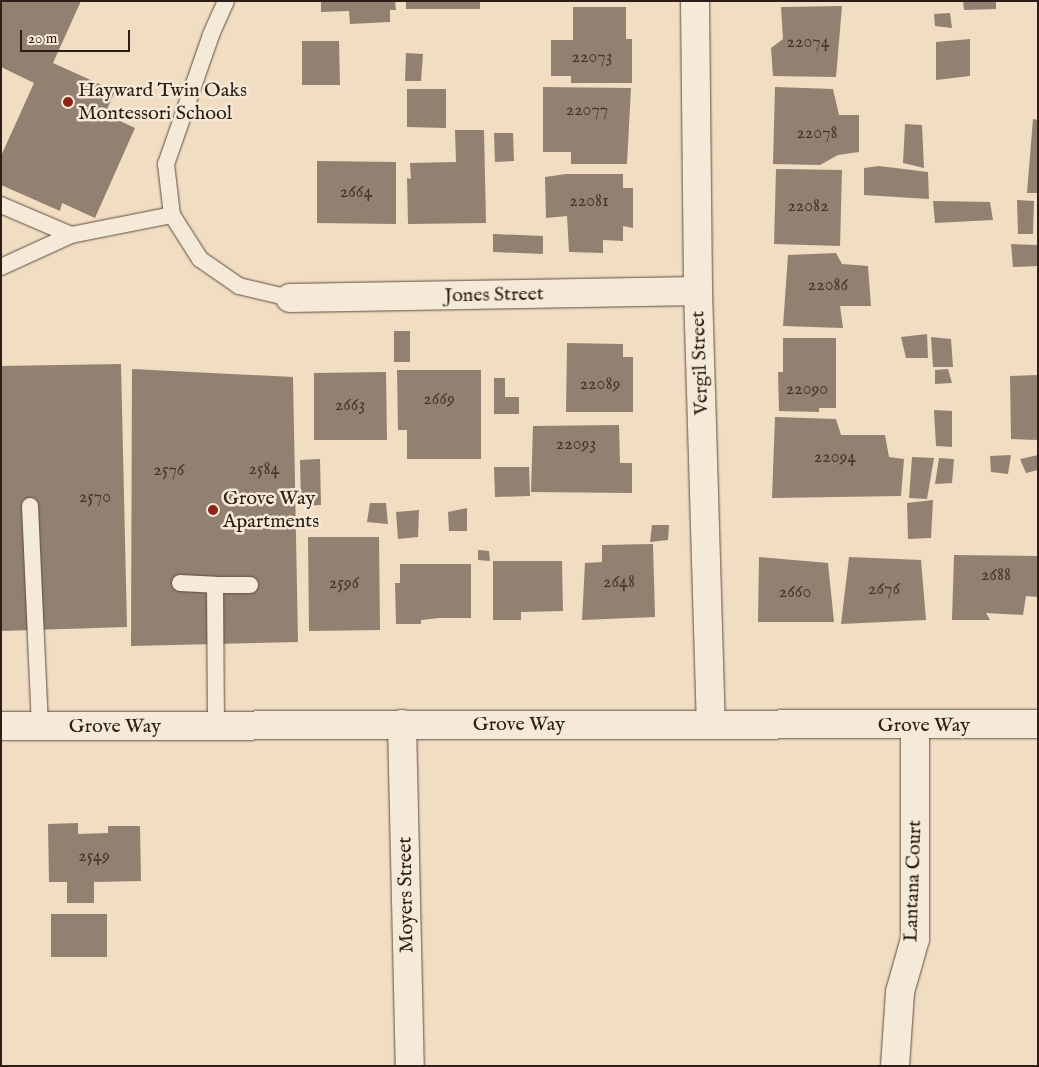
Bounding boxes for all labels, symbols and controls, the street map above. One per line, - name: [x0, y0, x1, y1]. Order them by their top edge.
- scale bar: [22, 20, 132, 52]
- text: 20 m: [28, 29, 57, 48]
- house number: 22074: [787, 32, 829, 54]
- house number: 22073: [572, 47, 612, 69]
- place label: Hayward Twin Oaks Montessori School: [78, 78, 247, 125]
- marker: Hayward Twin Oaks Montessori School: [62, 96, 74, 108]
- house number: 22077: [566, 100, 608, 122]
- house number: 22078: [796, 123, 838, 145]
- house number: 2664: [340, 182, 372, 204]
- house number: 22081: [569, 191, 609, 213]
- house number: 22082: [787, 196, 829, 218]
- house number: 22086: [808, 275, 848, 297]
- street label: Jones Street: [444, 282, 544, 308]
- street label: Vergil Street: [686, 310, 714, 416]
- house number: 22089: [580, 374, 620, 396]
- house number: 22090: [786, 379, 828, 401]
- house number: 2669: [423, 389, 455, 411]
- house number: 2663: [335, 395, 365, 417]
- house number: 22093: [556, 434, 596, 456]
- house number: 22094: [814, 447, 856, 469]
- house number: 2584: [249, 459, 279, 481]
- house number: 2576: [154, 460, 184, 482]
- place label: Grove Way Apartments: [223, 486, 319, 533]
- house number: 2570: [79, 487, 111, 509]
- marker: Grove Way Apartments: [207, 504, 219, 516]
- house number: 2688: [981, 565, 1011, 587]
- house number: 2648: [603, 572, 635, 594]
- house number: 2596: [329, 573, 359, 595]
- house number: 2676: [868, 579, 900, 601]
- house number: 2660: [779, 582, 811, 604]
- street label: Grove Way: [473, 712, 565, 736]
- street label: Grove Way: [878, 713, 970, 737]
- street label: Grove Way: [69, 714, 161, 738]
- street label: Lantana Court: [899, 820, 927, 942]
- street label: Moyers Street: [393, 837, 419, 953]
- house number: 2549: [78, 846, 110, 868]

